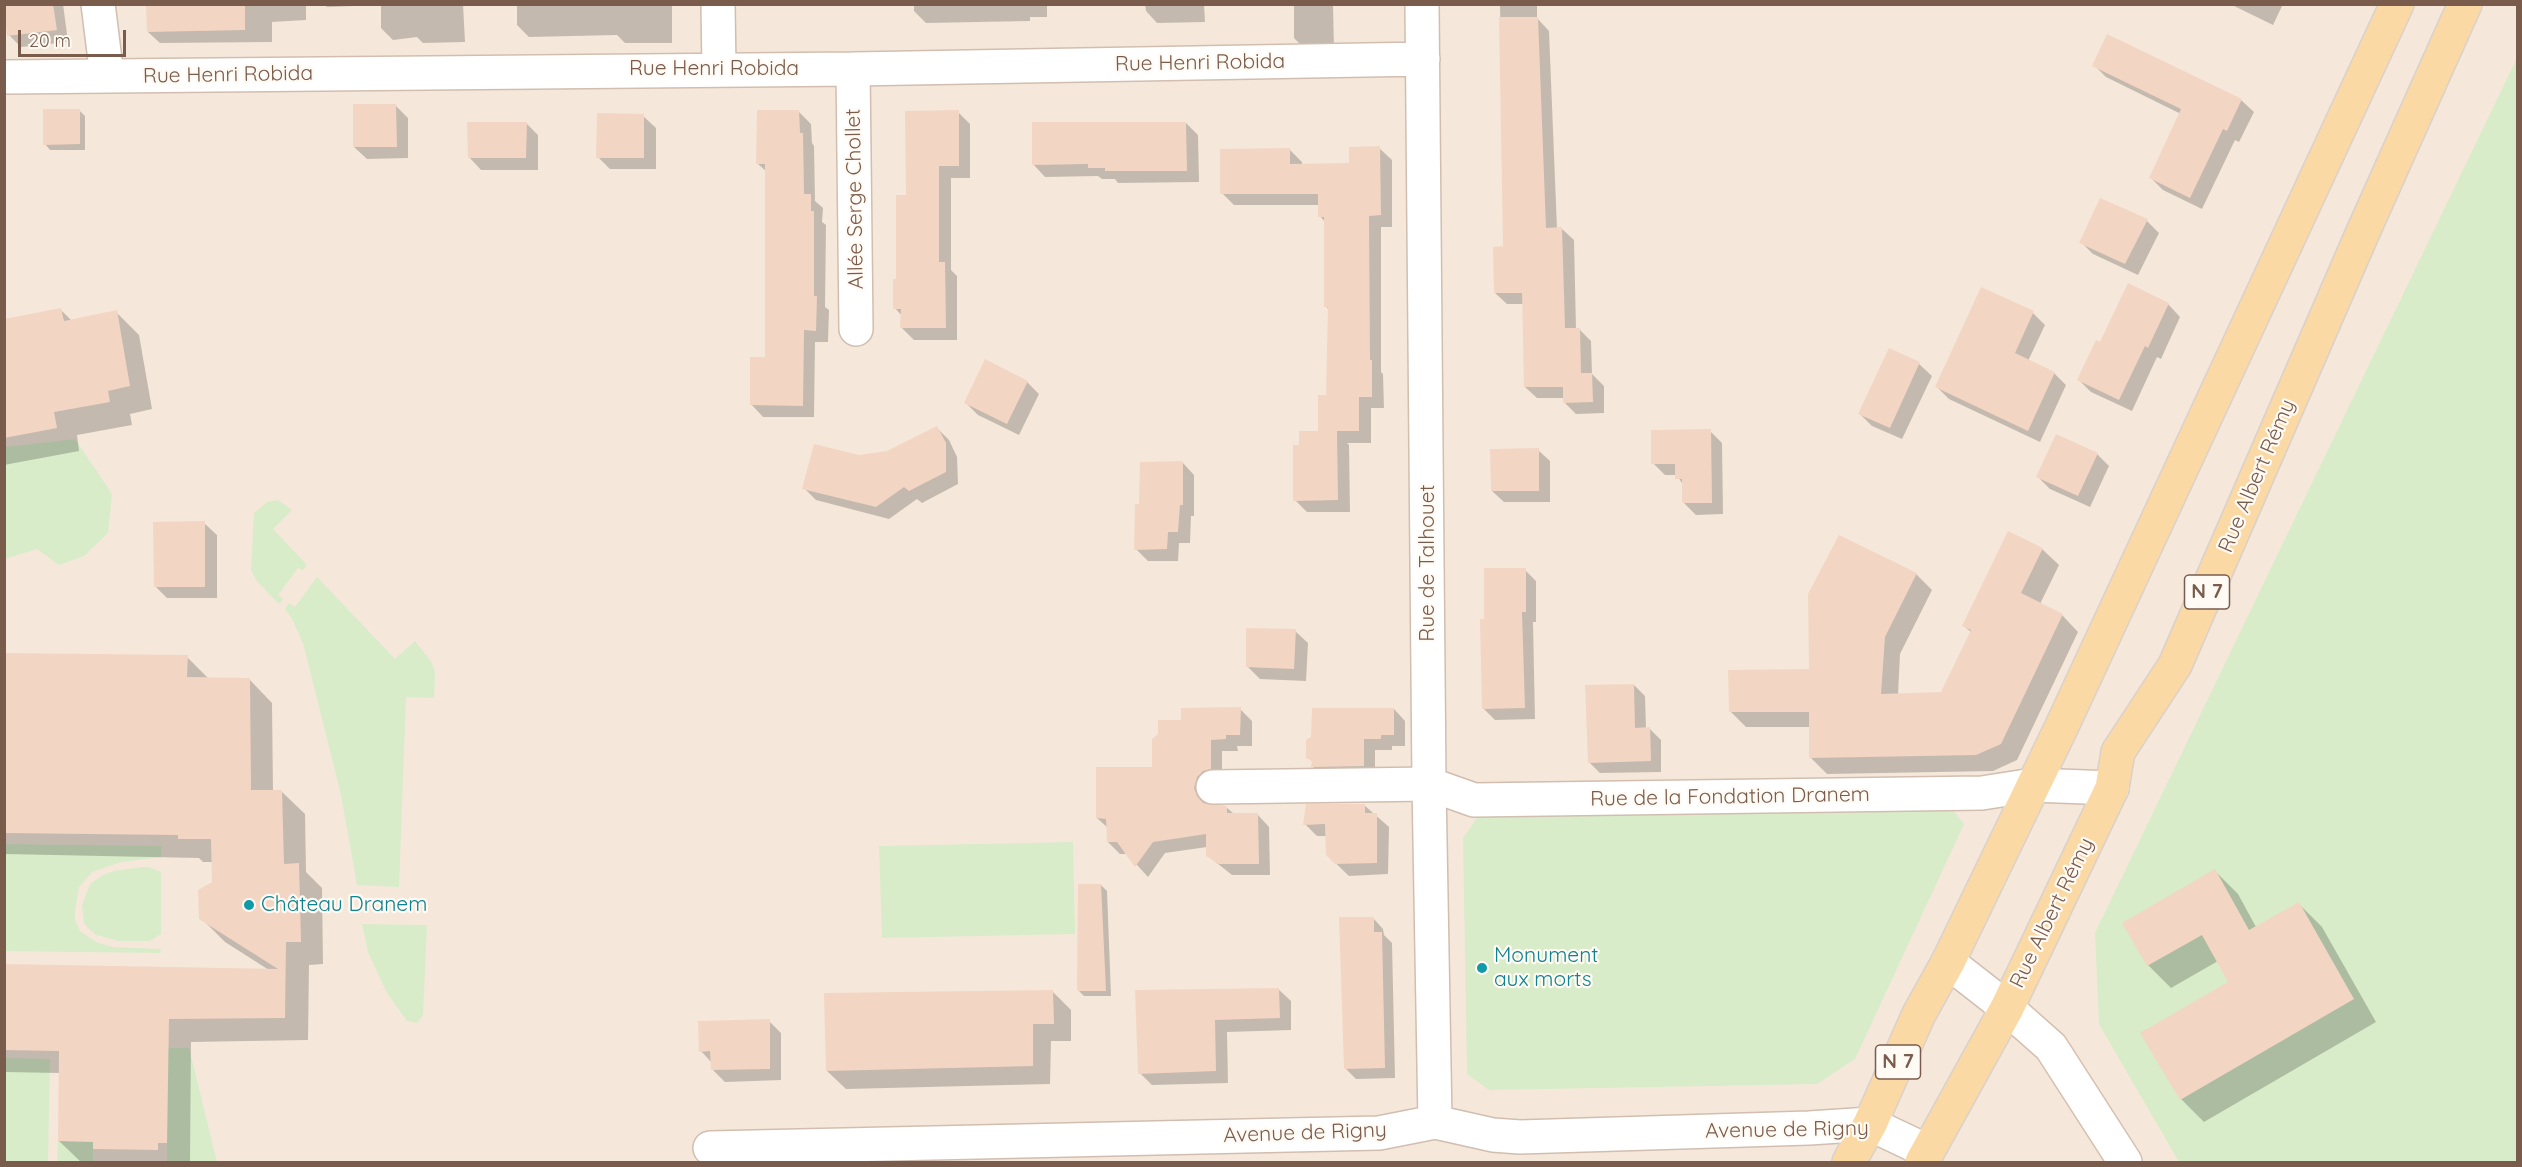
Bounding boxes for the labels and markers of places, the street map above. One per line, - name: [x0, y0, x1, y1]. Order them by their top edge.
- place label: Château Dranem: [261, 892, 427, 918]
- marker: Château Dranem: [242, 898, 256, 912]
- place label: Monument aux morts: [1494, 943, 1598, 993]
- marker: Monument aux morts: [1475, 961, 1489, 975]

